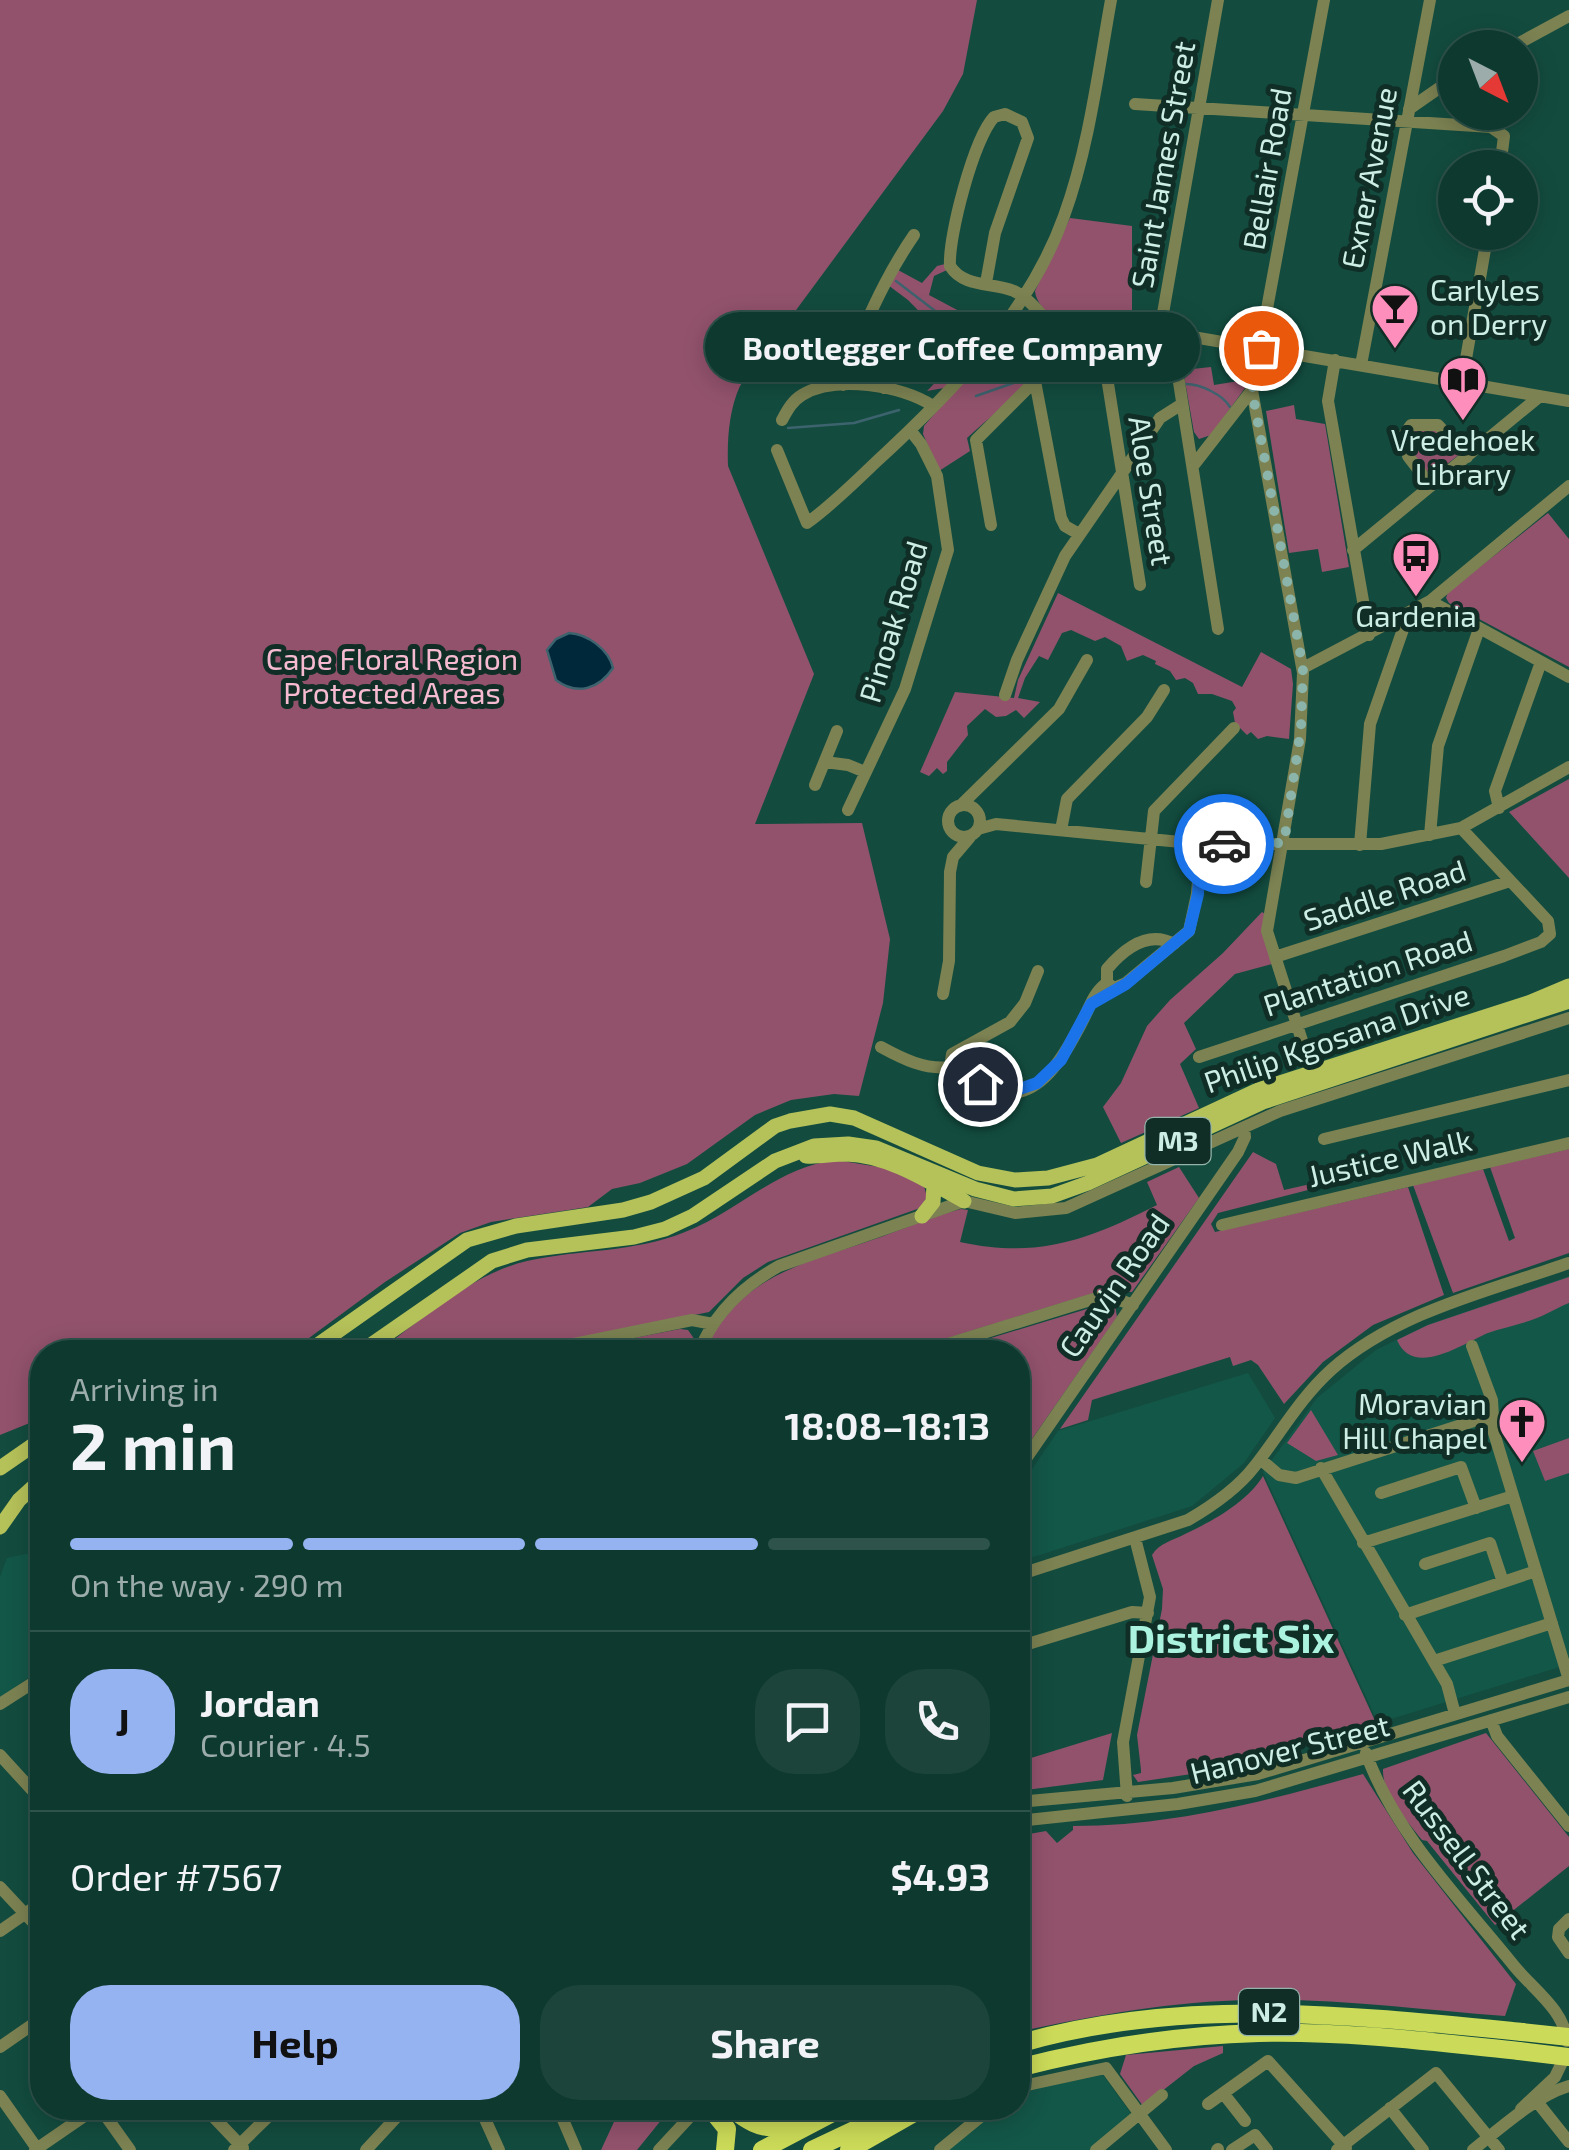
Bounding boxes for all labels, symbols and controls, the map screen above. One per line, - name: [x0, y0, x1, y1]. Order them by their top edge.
- north arrow: [1438, 30, 1538, 130]
- map controls: [1438, 30, 1538, 250]
- street label: Saint James Street: [1123, 38, 1201, 291]
- street label: Exner Avenue: [1333, 84, 1403, 271]
- street label: Bellair Road: [1234, 85, 1298, 252]
- button: locate: [1438, 150, 1538, 250]
- place label: Carlyles on Derry: [1430, 271, 1547, 341]
- bar icon: Carlyles on Derry: [1369, 282, 1421, 350]
- pin: [1219, 306, 1304, 391]
- callout: Bootlegger Coffee Company: [706, 313, 1201, 383]
- icon: bag: [1234, 321, 1289, 376]
- text: Bootlegger Coffee Company: [742, 328, 1163, 366]
- library icon: Vredehoek Library: [1437, 354, 1489, 422]
- street label: Aloe Street: [1122, 413, 1182, 568]
- place label: Vredehoek Library: [1391, 421, 1535, 491]
- bus stop icon: Gardenia: [1390, 530, 1442, 598]
- street label: Pinoak Road: [850, 536, 934, 706]
- place label: Gardenia: [1355, 597, 1477, 633]
- park label: Cape Floral Region Protected Areas: [266, 640, 518, 710]
- courier: [1174, 794, 1274, 894]
- icon: car: [1197, 817, 1252, 872]
- street label: Saddle Road: [1299, 851, 1470, 937]
- street label: Plantation Road: [1258, 921, 1476, 1023]
- street label: Philip Kgosana Drive: [1199, 975, 1474, 1099]
- pin: [938, 1042, 1023, 1127]
- icon: home: [953, 1057, 1008, 1112]
- road number: M3: [1146, 1118, 1210, 1164]
- street label: Justice Walk: [1304, 1121, 1475, 1193]
- street label: Cauvin Road: [1051, 1206, 1176, 1364]
- text: Arriving in: [70, 1369, 219, 1407]
- place label: Moravian Hill Chapel: [1342, 1385, 1487, 1455]
- church icon: Moravian Hill Chapel: [1496, 1396, 1548, 1464]
- text: 18:08–18:13: [785, 1402, 990, 1448]
- text: 2 min: [70, 1405, 236, 1483]
- text: On the way · 290 m: [70, 1565, 344, 1603]
- district label: District Six: [1128, 1613, 1335, 1661]
- button: chat: [755, 1669, 860, 1774]
- button: phone: [885, 1669, 990, 1774]
- text: Jordan: [200, 1679, 320, 1725]
- text: J: [115, 1698, 130, 1744]
- street label: Hanover Street: [1186, 1706, 1393, 1790]
- text: Courier · 4.5: [200, 1725, 371, 1763]
- street label: Russell Street: [1396, 1772, 1539, 1945]
- text: Order #7567: [70, 1853, 282, 1899]
- text: $4.93: [891, 1853, 990, 1899]
- button: Help: [70, 1985, 520, 2100]
- button: Share: [540, 1985, 990, 2100]
- road number: N2: [1239, 1989, 1299, 2035]

